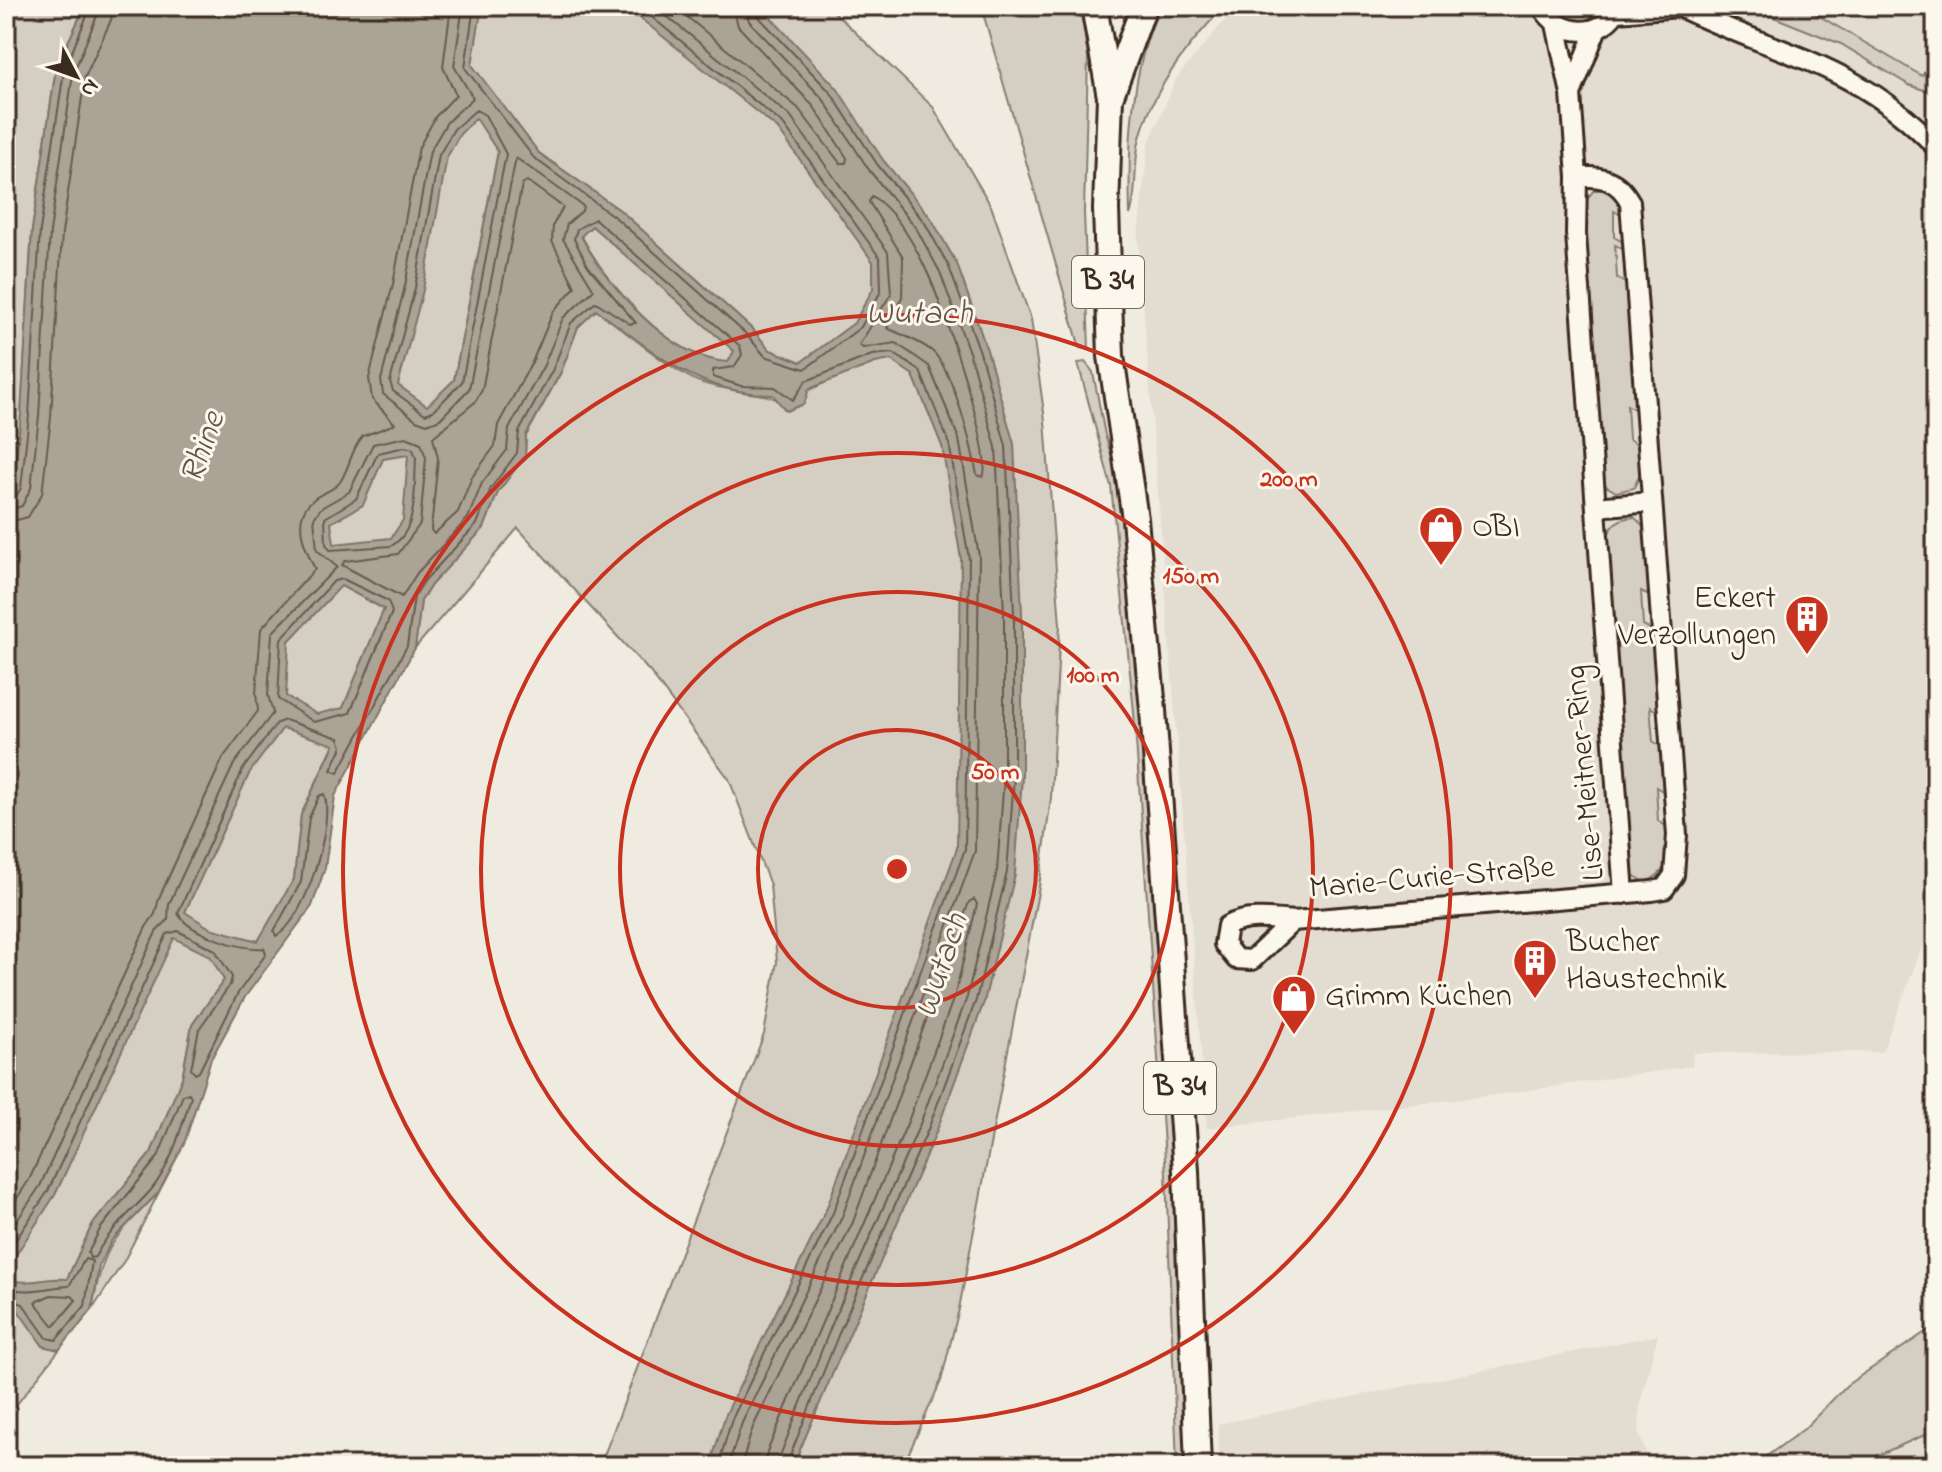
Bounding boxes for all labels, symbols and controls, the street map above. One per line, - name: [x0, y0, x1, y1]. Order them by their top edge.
- north arrow: [36, 36, 116, 116]
- text: N: [72, 71, 106, 103]
- road number: B 34: [1072, 256, 1144, 308]
- water label: Wutach: [866, 290, 973, 340]
- water label: Rhine: [168, 403, 241, 491]
- text: 200 m: [1259, 463, 1318, 498]
- shop icon: OBI: [1417, 504, 1465, 567]
- place label: OBI: [1472, 505, 1520, 552]
- text: 150 m: [1163, 560, 1220, 595]
- place label: Eckert Verzollungen: [1617, 576, 1776, 660]
- building icon: Eckert Verzollungen: [1783, 593, 1831, 656]
- text: 100 m: [1067, 659, 1120, 694]
- street label: Lise-Meitner-Ring: [1553, 663, 1619, 883]
- text: 50 m: [971, 756, 1020, 791]
- street label: Marie-Curie-Straße: [1307, 845, 1557, 913]
- centre of rings: [883, 855, 911, 883]
- water label: Wutach: [903, 907, 984, 1024]
- place label: Bucher Haustechnik: [1565, 920, 1727, 1004]
- building icon: Bucher Haustechnik: [1511, 937, 1559, 1000]
- shop icon: Grimm Küchen: [1270, 973, 1318, 1036]
- place label: Grimm Küchen: [1325, 974, 1512, 1021]
- road number: B 34: [1144, 1062, 1216, 1114]

